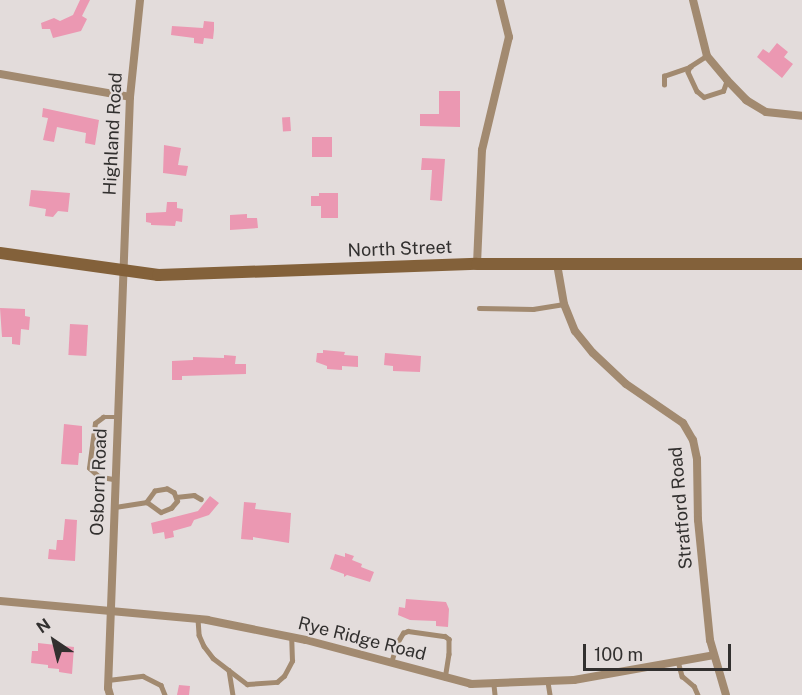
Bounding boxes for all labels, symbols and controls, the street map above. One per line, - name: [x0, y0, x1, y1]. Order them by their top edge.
- street label: Highland Road: [99, 72, 127, 196]
- street label: North Street: [347, 236, 453, 262]
- street label: Osborn Road: [86, 428, 112, 536]
- street label: Stratford Road: [665, 446, 697, 570]
- north arrow: [24, 611, 84, 671]
- street label: Rye Ridge Road: [296, 613, 428, 665]
- text: N: [33, 614, 54, 637]
- scale bar: [586, 632, 734, 670]
- text: 100 m: [594, 644, 643, 665]

